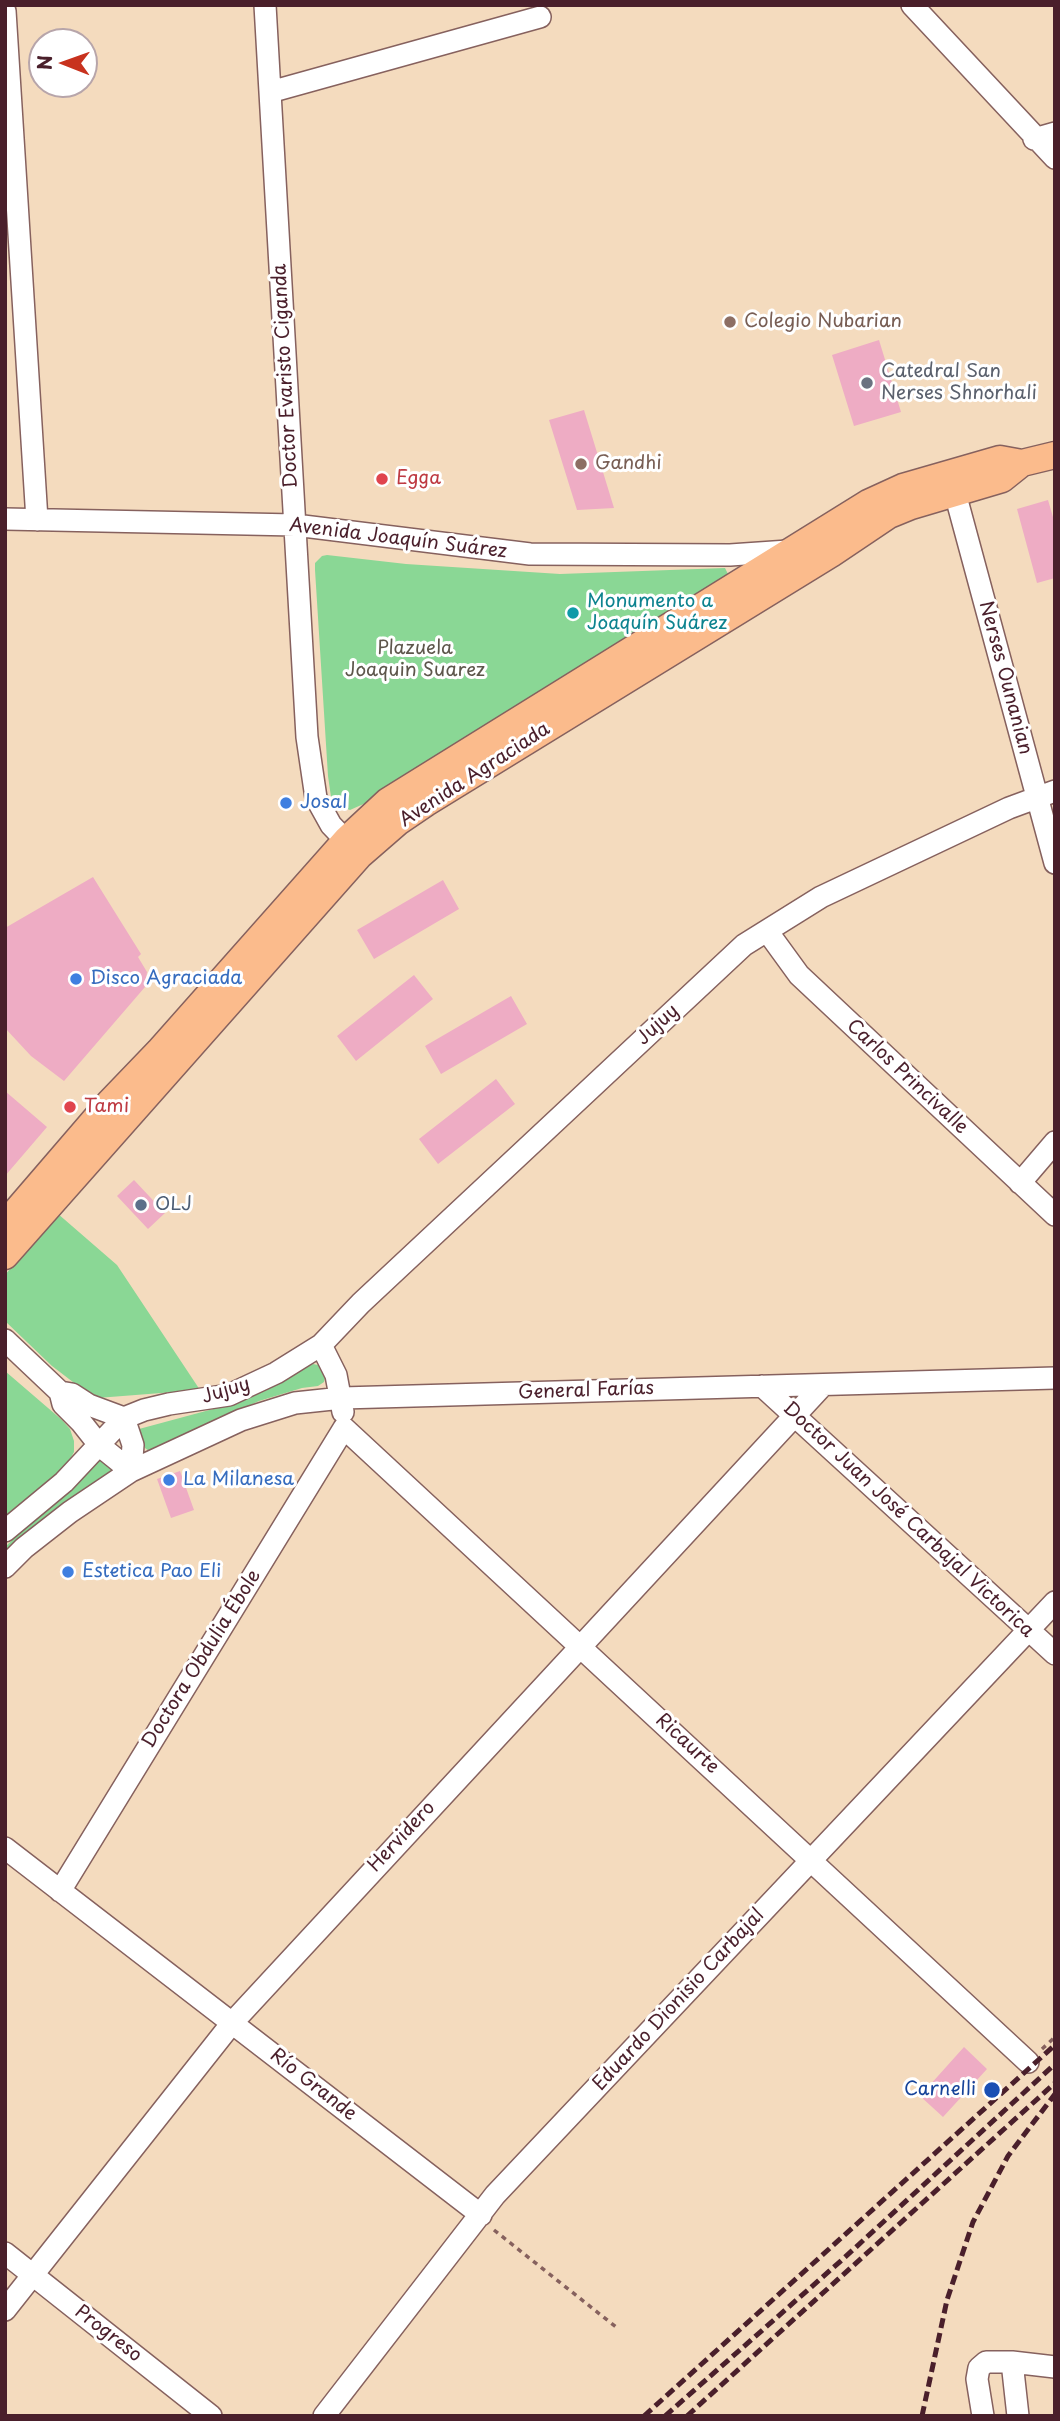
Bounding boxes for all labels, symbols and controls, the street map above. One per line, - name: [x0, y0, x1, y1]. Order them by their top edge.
- north arrow: [28, 28, 98, 98]
- text: N: [30, 55, 58, 70]
- street label: Doctor Evaristo Ciganda: [269, 263, 303, 489]
- place label: Colegio Nubarian: [744, 311, 902, 333]
- marker: Colegio Nubarian: [722, 314, 738, 330]
- place label: Catedral San Nerses Shnorhali: [881, 361, 1037, 405]
- marker: Catedral San Nerses Shnorhali: [859, 375, 875, 391]
- place label: Gandhi: [595, 453, 662, 475]
- marker: Gandhi: [573, 456, 589, 472]
- place label: Egga: [396, 468, 441, 490]
- marker: Egga: [374, 471, 390, 487]
- street label: Avenida Joaquín Suárez: [288, 514, 508, 564]
- place label: Monumento a Joaquín Suárez: [587, 591, 727, 635]
- street label: Nerses Ounanian: [974, 599, 1036, 757]
- marker: Monumento a Joaquín Suárez: [565, 605, 581, 621]
- park label: Plazuela Joaquin Suarez: [345, 638, 485, 682]
- street label: Avenida Agraciada: [395, 718, 555, 832]
- place label: Josal: [300, 792, 347, 814]
- marker: Josal: [278, 795, 294, 811]
- place label: Disco Agraciada: [90, 968, 242, 990]
- marker: Disco Agraciada: [68, 971, 84, 987]
- street label: Jujuy: [632, 1000, 684, 1050]
- street label: Carlos Princivalle: [842, 1015, 972, 1139]
- place label: Tami: [84, 1096, 129, 1118]
- marker: Tami: [62, 1099, 78, 1115]
- place label: OLJ: [155, 1194, 192, 1216]
- marker: OLJ: [133, 1197, 149, 1213]
- street label: Jujuy: [199, 1373, 253, 1409]
- street label: General Farías: [518, 1377, 654, 1405]
- street label: Doctor Juan José Carbajal Victorica: [778, 1397, 1038, 1643]
- place label: La Milanesa: [183, 1469, 294, 1491]
- marker: La Milanesa: [161, 1472, 177, 1488]
- place label: Estetica Pao Eli: [82, 1561, 221, 1583]
- marker: Estetica Pao Eli: [60, 1564, 76, 1580]
- street label: Doctora Obdulia Ébole: [138, 1566, 266, 1752]
- street label: Ricaurte: [651, 1709, 723, 1779]
- street label: Hervidero: [364, 1797, 440, 1877]
- street label: Eduardo Dionisio Carbajal: [589, 1904, 769, 2096]
- street label: Río Grande: [265, 2044, 361, 2126]
- place label: Carnelli: [904, 2079, 976, 2101]
- marker: Carnelli: [982, 2080, 1002, 2100]
- street label: Progreso: [70, 2301, 146, 2367]

